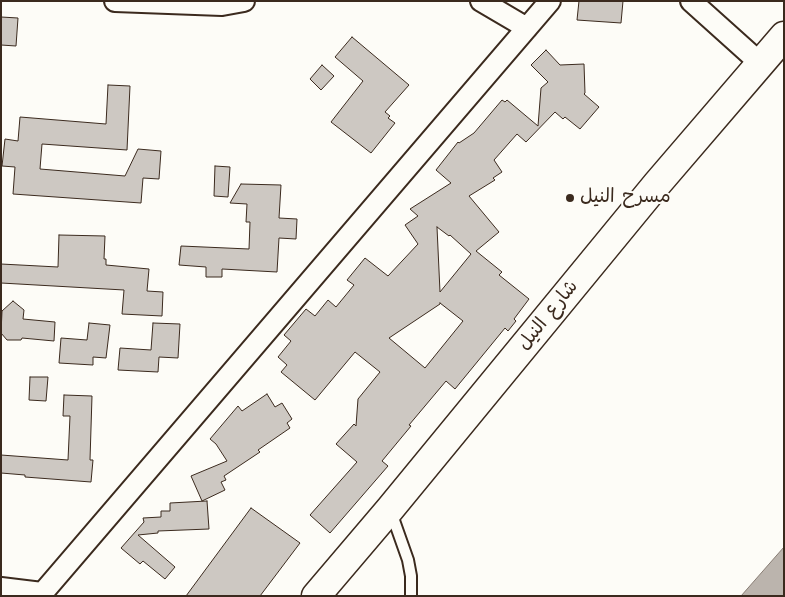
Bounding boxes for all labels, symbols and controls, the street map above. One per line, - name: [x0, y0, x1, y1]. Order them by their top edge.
- place label: مسرح النيل: [580, 187, 671, 209]
- marker: مسرح النيل: [564, 192, 576, 204]
- street label: شارع النيل: [514, 276, 584, 356]

